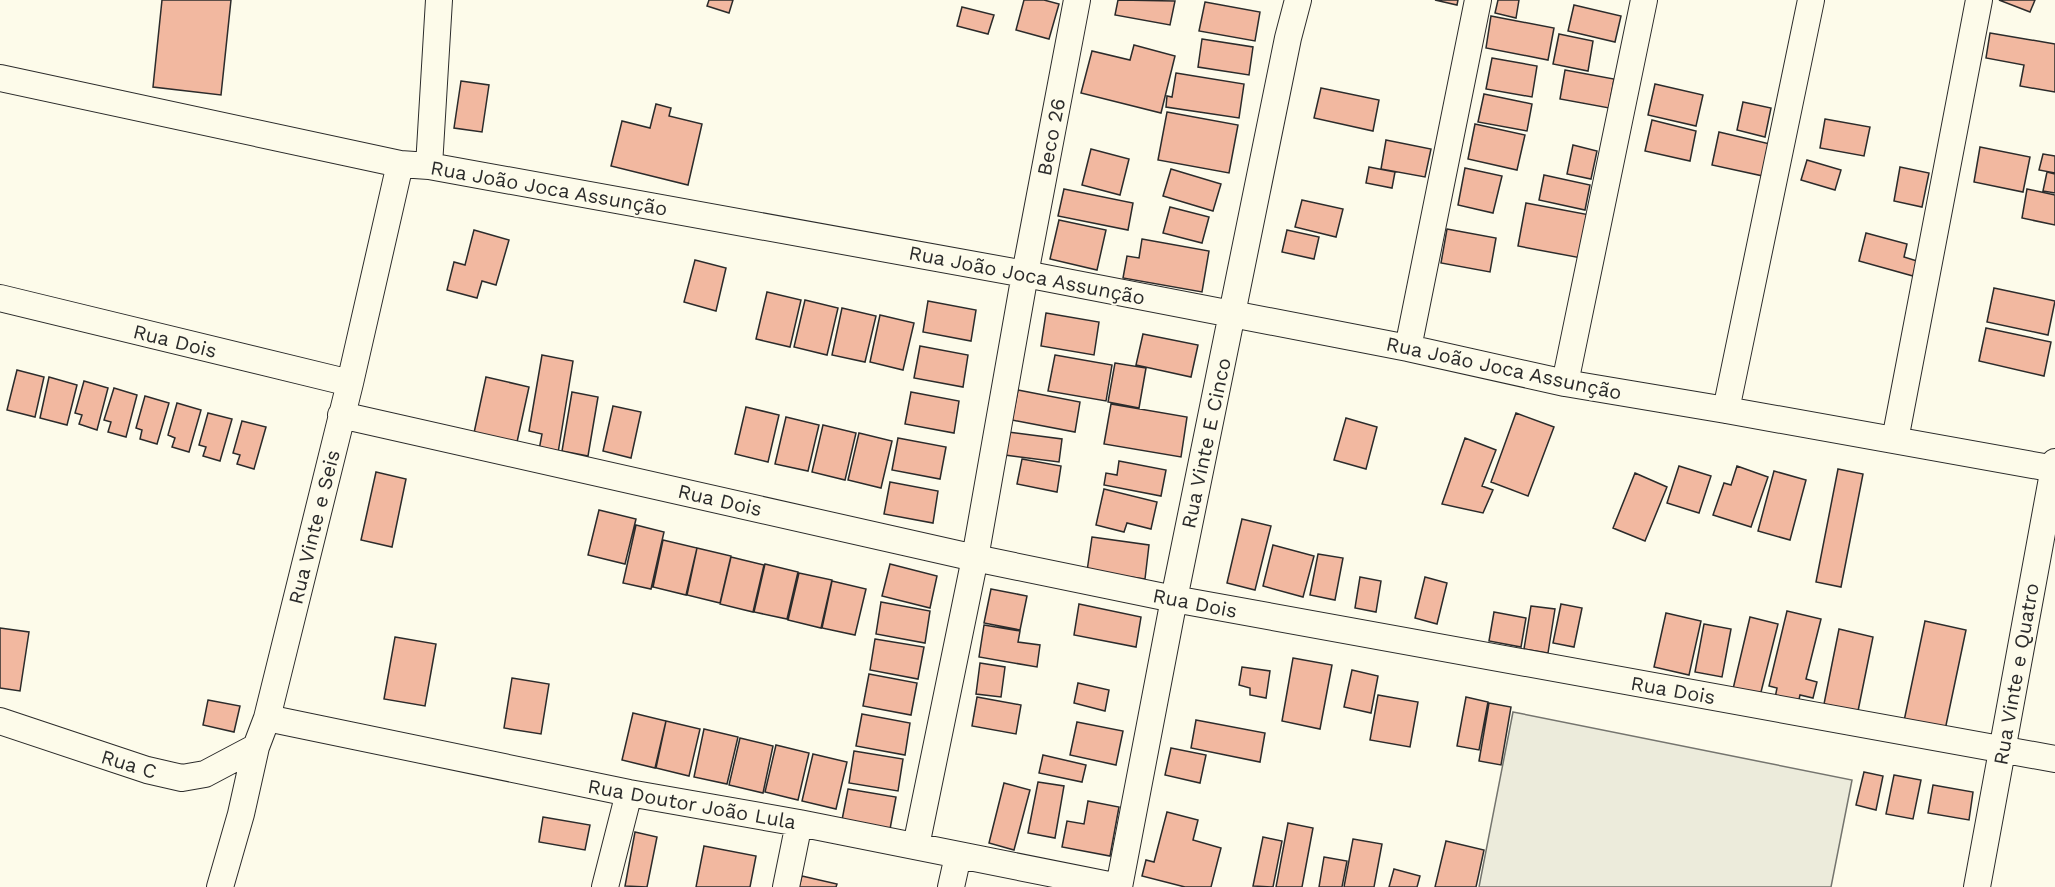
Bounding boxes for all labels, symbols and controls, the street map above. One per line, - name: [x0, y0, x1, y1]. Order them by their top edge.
- street label: Beco 26: [1032, 96, 1070, 178]
- street label: Rua João Joca Assunção: [429, 155, 669, 221]
- street label: Rua João Joca Assunção: [907, 240, 1147, 310]
- street label: Rua Dois: [131, 319, 219, 363]
- street label: Rua João Joca Assunção: [1384, 331, 1624, 405]
- street label: Rua Vinte E Cinco: [1176, 355, 1236, 531]
- street label: Rua Vinte e Seis: [283, 447, 345, 607]
- street label: Rua Dois: [676, 479, 764, 521]
- street label: Rua Vinte e Quatro: [1988, 581, 2044, 767]
- street label: Rua Dois: [1151, 583, 1239, 623]
- street label: Rua Dois: [1629, 671, 1717, 709]
- street label: Rua C: [98, 744, 160, 784]
- street label: Rua Doutor João Lula: [586, 774, 798, 834]

